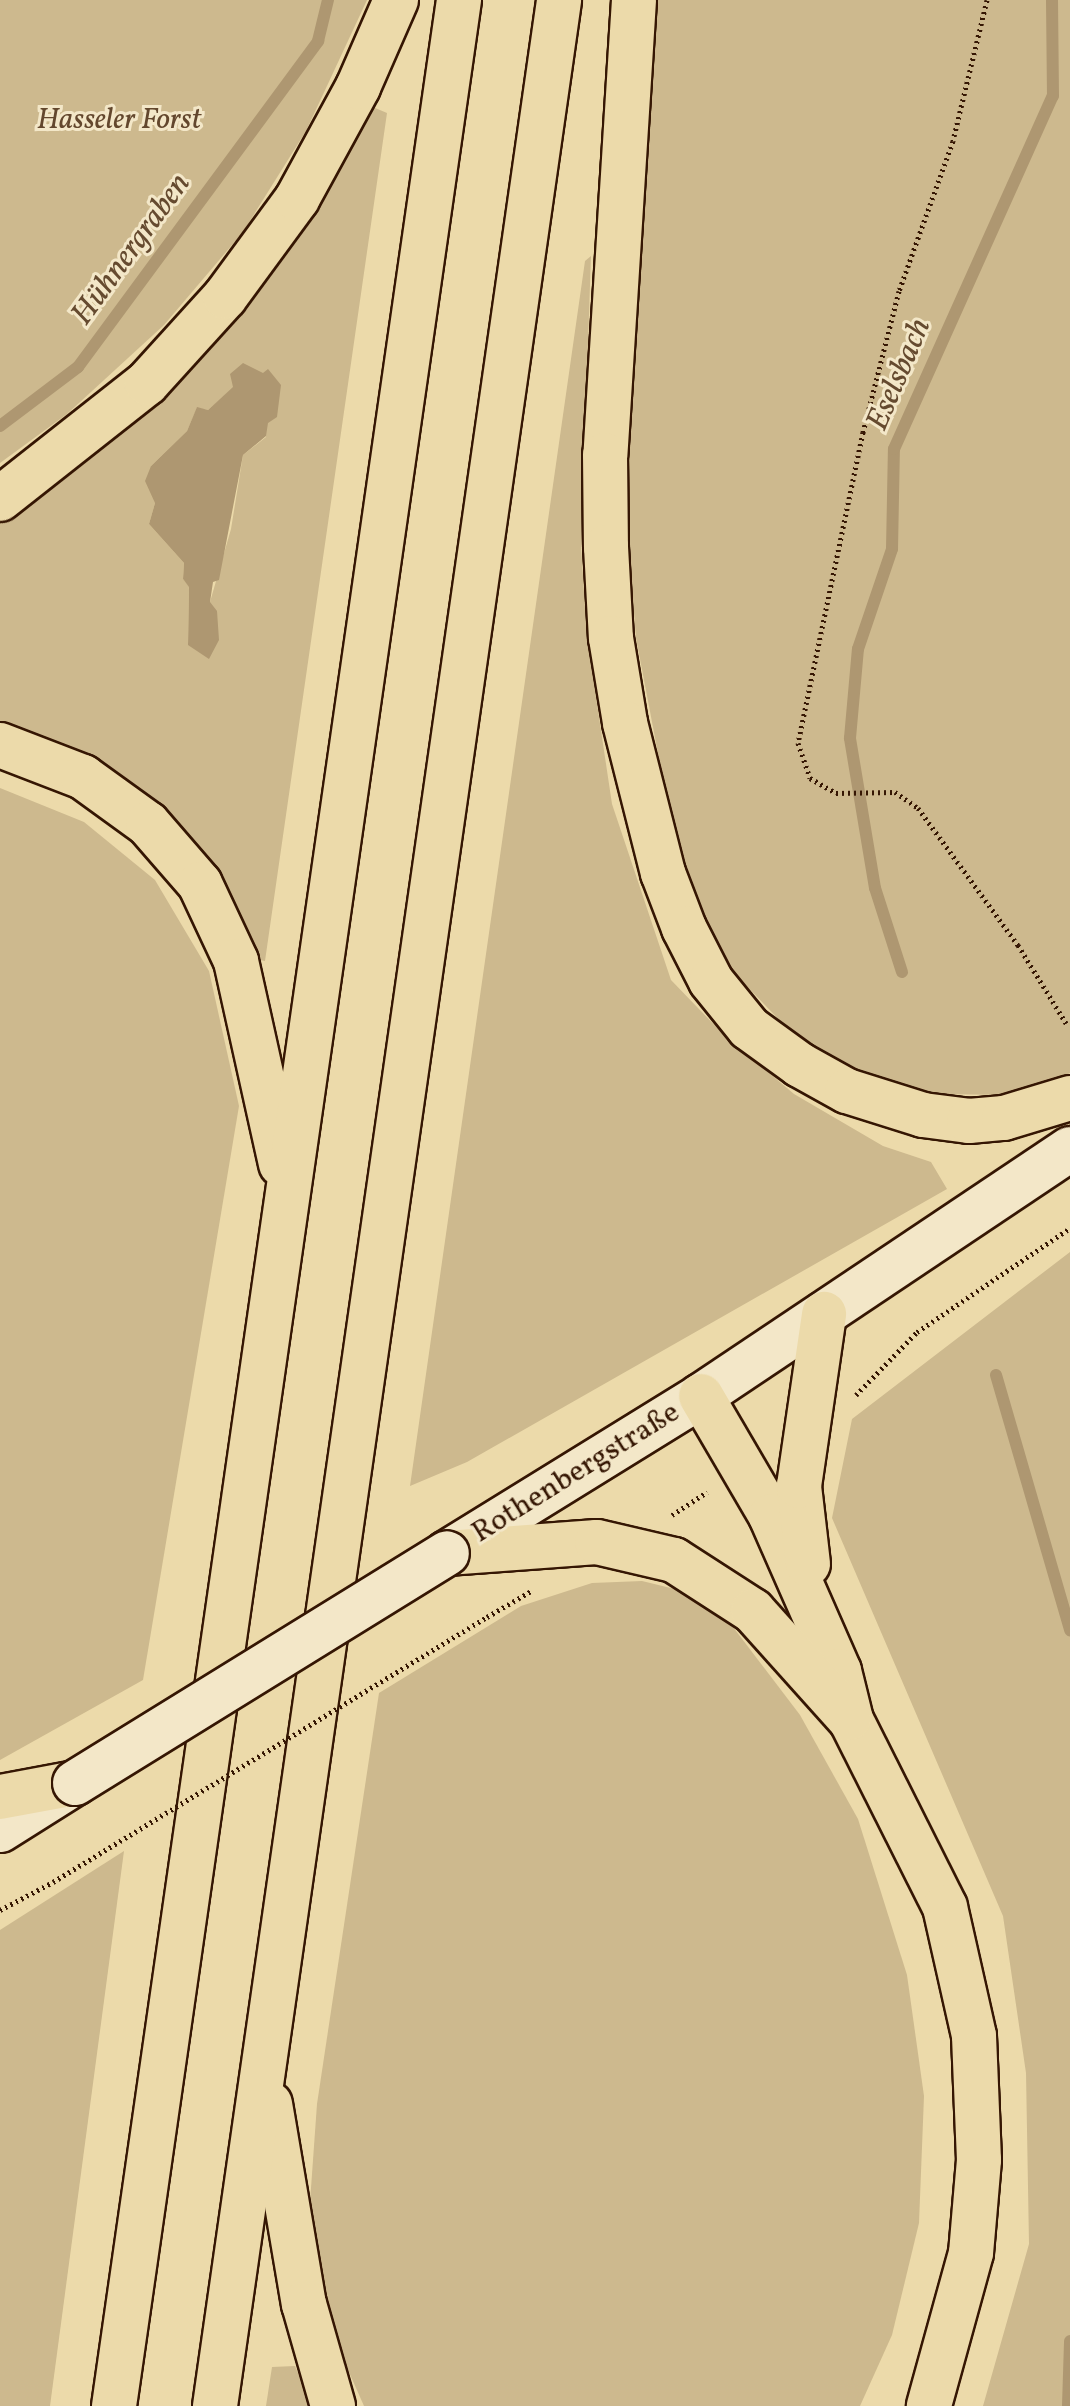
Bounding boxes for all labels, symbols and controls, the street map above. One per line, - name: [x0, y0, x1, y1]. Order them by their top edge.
- park label: Hasseler Forst: [37, 102, 201, 138]
- water label: Hühnergraben: [64, 167, 200, 333]
- water label: Eselsbach: [859, 313, 941, 437]
- street label: Rothenbergstraße: [466, 1395, 686, 1551]

